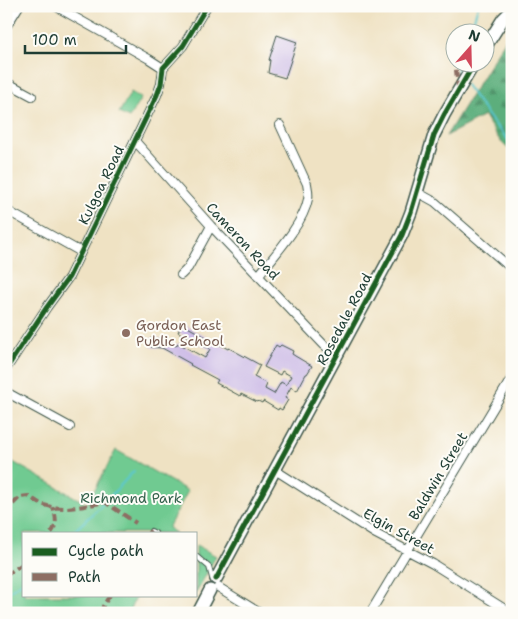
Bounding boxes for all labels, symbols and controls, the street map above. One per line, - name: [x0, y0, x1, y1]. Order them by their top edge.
- scale bar: [25, 22, 126, 54]
- north arrow: [446, 22, 496, 72]
- text: N: [466, 25, 483, 46]
- text: 100 m: [32, 30, 77, 50]
- street label: Kulgoa Road: [74, 142, 128, 228]
- street label: Cameron Road: [202, 198, 284, 284]
- street label: Rosedale Road: [312, 270, 376, 368]
- place label: Gordon East Public School: [136, 316, 225, 350]
- marker: Gordon East Public School: [120, 327, 132, 339]
- street label: Baldwin Street: [405, 429, 471, 523]
- park label: Richmond Park: [80, 489, 182, 507]
- street label: Elgin Street: [360, 504, 438, 558]
- legend: [22, 532, 198, 596]
- text: Cycle path: [68, 541, 144, 561]
- text: Path: [68, 567, 101, 587]

